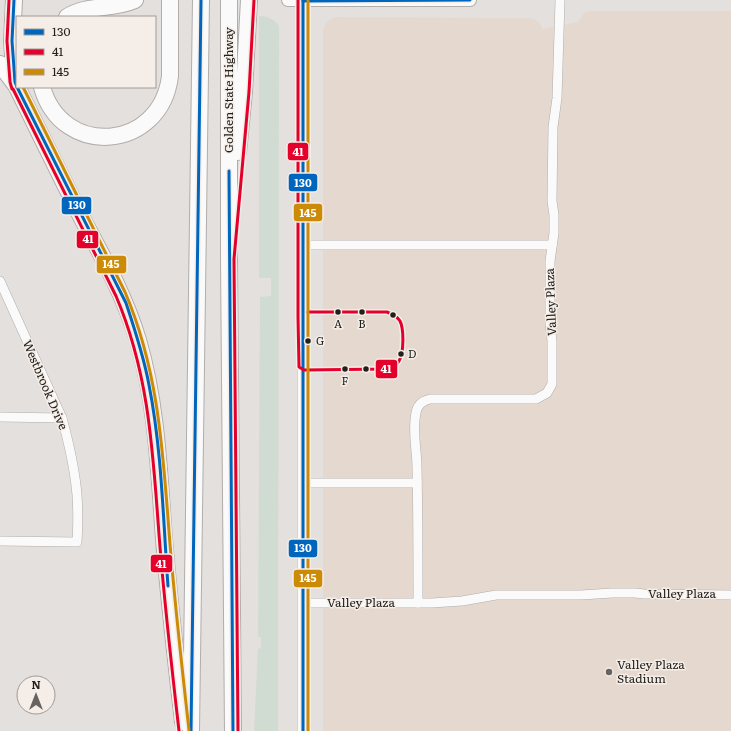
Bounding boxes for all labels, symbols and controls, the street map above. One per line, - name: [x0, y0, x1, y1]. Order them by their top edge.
- legend: [16, 16, 156, 88]
- text: 130: [52, 22, 70, 40]
- street label: Golden State Highway: [219, 27, 237, 153]
- text: 41: [52, 42, 64, 60]
- text: 145: [52, 62, 69, 80]
- line badge: 41: [287, 142, 309, 161]
- text: 41: [292, 143, 304, 159]
- line badge: 130: [288, 173, 318, 192]
- text: 130: [294, 174, 312, 190]
- line badge: 130: [61, 196, 92, 215]
- text: 130: [68, 196, 86, 212]
- line badge: 145: [293, 203, 323, 222]
- text: 145: [300, 204, 316, 220]
- line badge: 41: [76, 230, 99, 249]
- text: 41: [82, 230, 94, 246]
- line badge: 145: [96, 255, 127, 274]
- text: 145: [103, 255, 119, 271]
- street label: Valley Plaza: [540, 267, 560, 336]
- marker: A: [333, 307, 343, 317]
- marker: B: [357, 307, 367, 317]
- unlabelled marker: [388, 310, 398, 320]
- place label: A: [334, 315, 342, 331]
- place label: B: [358, 315, 366, 331]
- place label: G: [316, 332, 324, 348]
- marker: G: [303, 336, 313, 346]
- street label: Westbrook Drive: [19, 337, 73, 432]
- place label: D: [408, 345, 416, 361]
- marker: D: [396, 349, 406, 359]
- line badge: 41: [375, 359, 398, 379]
- text: 41: [380, 360, 392, 376]
- marker: F: [340, 364, 350, 374]
- unlabelled marker: [361, 364, 371, 374]
- place label: F: [342, 372, 349, 388]
- line badge: 130: [288, 539, 318, 558]
- text: 130: [294, 539, 312, 555]
- line badge: 41: [150, 554, 173, 573]
- text: 41: [155, 555, 167, 571]
- line badge: 145: [293, 569, 323, 588]
- text: 145: [300, 569, 316, 585]
- street label: Valley Plaza: [648, 584, 716, 602]
- street label: Valley Plaza: [327, 593, 395, 611]
- place label: Valley Plaza Stadium: [617, 655, 685, 687]
- marker: Valley Plaza Stadium: [604, 667, 614, 677]
- north arrow: [16, 675, 56, 715]
- text: N: [31, 676, 41, 692]

